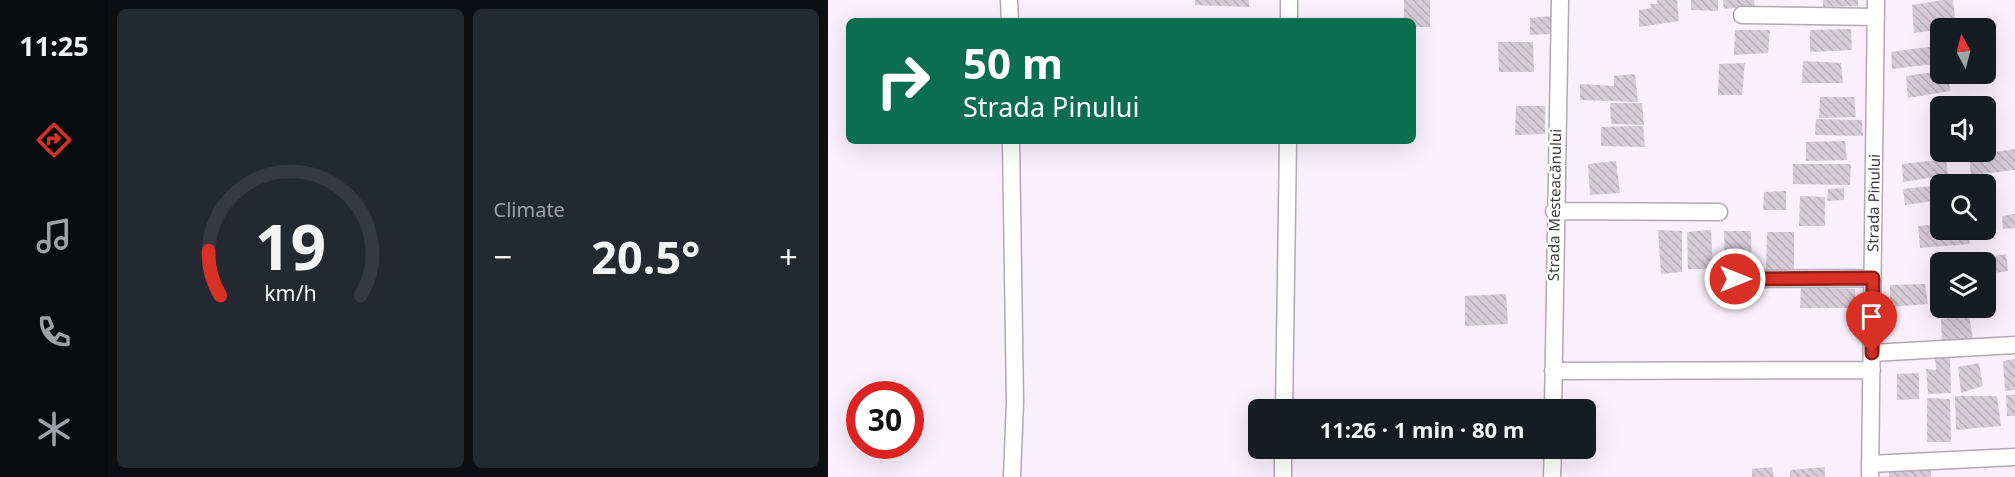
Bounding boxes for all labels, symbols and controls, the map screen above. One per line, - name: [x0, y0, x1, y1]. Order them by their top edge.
- north arrow: [1930, 18, 1996, 84]
- map controls: [1930, 18, 1996, 318]
- text: 11:25: [19, 27, 89, 64]
- text: 50 m: [963, 34, 1063, 91]
- icon: right: [864, 42, 942, 120]
- text: Strada Pinului: [963, 88, 1139, 125]
- button: sound: [1930, 96, 1996, 162]
- icon: directions: [33, 119, 75, 161]
- street label: Strada Mesteacănului: [1543, 129, 1565, 281]
- street label: Strada Pinului: [1862, 154, 1884, 252]
- button: search: [1930, 174, 1996, 240]
- text: Climate: [494, 196, 565, 223]
- text: 19: [255, 203, 326, 288]
- icon: music: [33, 215, 75, 257]
- text: 20.5°: [591, 226, 700, 287]
- text: −: [494, 234, 512, 279]
- text: +: [779, 234, 798, 279]
- position arrow: [1703, 247, 1767, 311]
- button: layers: [1930, 252, 1996, 318]
- text: km/h: [264, 278, 317, 307]
- pin: [1846, 291, 1897, 353]
- icon: arrive: [1855, 300, 1888, 333]
- icon: phone: [33, 311, 75, 353]
- speed limit sign: 30: [846, 381, 924, 459]
- icon: climate: [33, 408, 75, 450]
- text: 11:26 · 1 min · 80 m: [1320, 414, 1524, 444]

